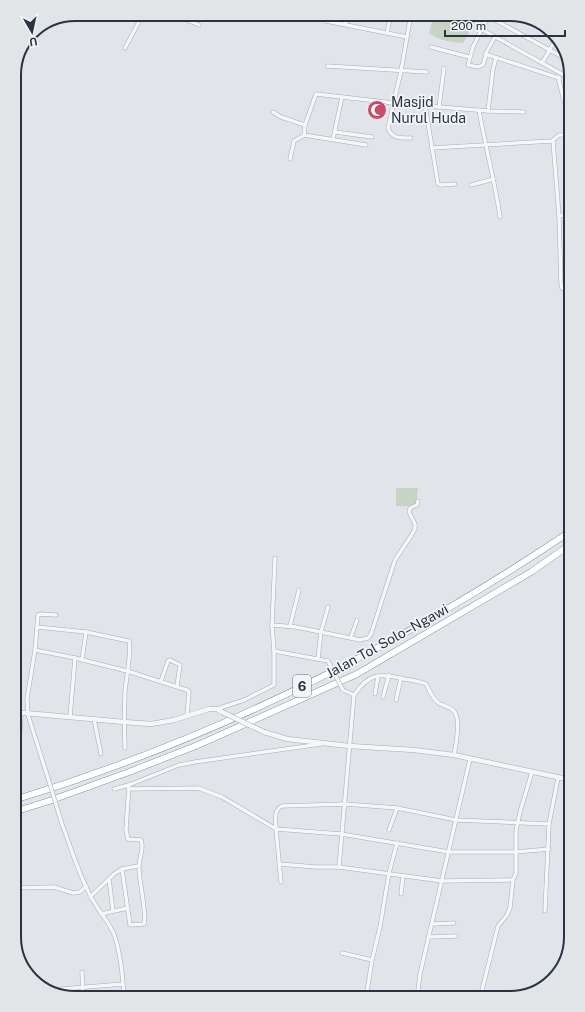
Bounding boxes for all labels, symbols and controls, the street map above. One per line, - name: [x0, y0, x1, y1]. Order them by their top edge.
- north arrow: [12, 12, 52, 52]
- scale bar: [445, 12, 565, 38]
- text: 200 m: [451, 19, 486, 33]
- text: U: [29, 35, 38, 48]
- place label: Masjid Nurul Huda: [391, 94, 466, 126]
- mosque icon: Masjid Nurul Huda: [366, 99, 388, 121]
- street label: Jalan Tol Solo–Ngawi: [323, 601, 451, 681]
- road number: 6: [293, 675, 311, 697]

